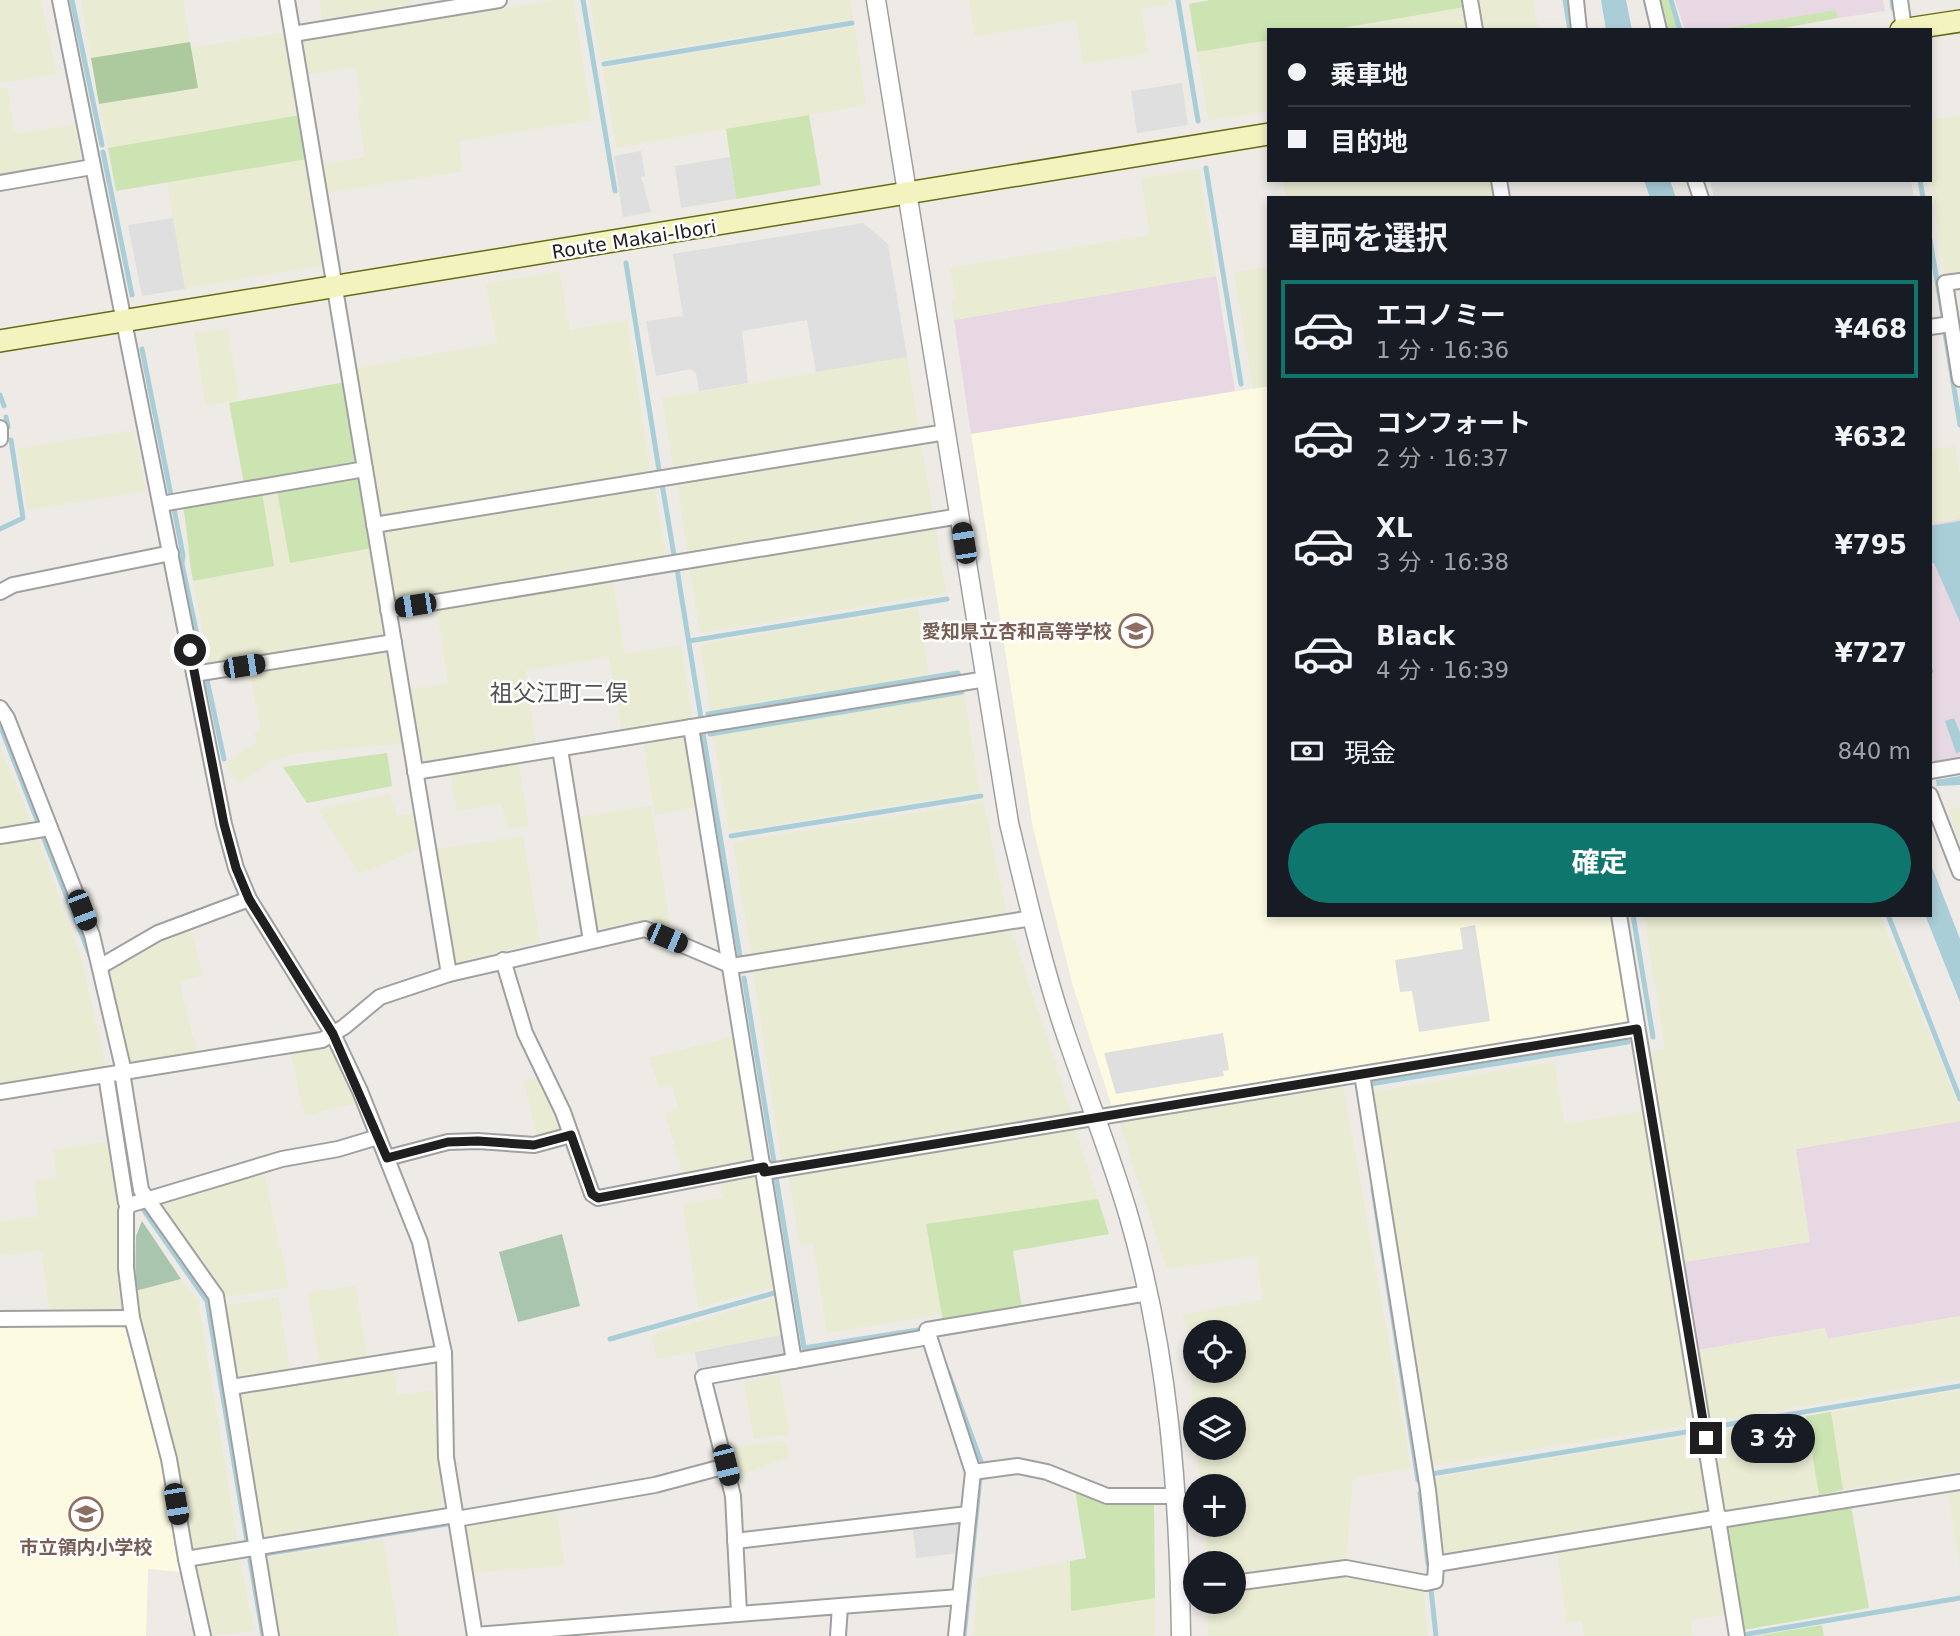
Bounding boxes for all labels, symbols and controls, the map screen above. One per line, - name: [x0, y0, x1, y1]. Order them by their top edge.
- text: 乗車地: [1330, 60, 1408, 90]
- text: 目的地: [1330, 127, 1408, 157]
- street label: Route Makai-Ibori: [550, 215, 718, 263]
- text: 車両を選択: [1288, 219, 1448, 257]
- icon: car: [1292, 298, 1355, 361]
- text: エコノミー: [1376, 300, 1506, 330]
- text: ¥468: [1835, 314, 1907, 344]
- text: 1 分 · 16:36: [1376, 337, 1509, 363]
- icon: car: [1292, 406, 1355, 469]
- text: コンフォート: [1376, 408, 1531, 438]
- text: ¥632: [1835, 422, 1907, 452]
- text: 2 分 · 16:37: [1376, 445, 1509, 471]
- text: XL: [1376, 513, 1413, 543]
- icon: car: [1292, 514, 1355, 577]
- car: [951, 521, 978, 565]
- text: ¥795: [1835, 530, 1907, 560]
- text: 3 分 · 16:38: [1376, 549, 1509, 575]
- car: [393, 591, 438, 619]
- school or university icon: 愛知県立杏和高等学校: [1117, 612, 1155, 650]
- place label: 愛知県立杏和高等学校: [922, 620, 1112, 642]
- text: Black: [1376, 621, 1455, 651]
- icon: car: [1292, 622, 1355, 685]
- route start: [174, 634, 206, 666]
- text: ¥727: [1835, 638, 1907, 668]
- car: [222, 652, 267, 680]
- text: 4 分 · 16:39: [1376, 657, 1509, 683]
- district label: 祖父江町二俣: [490, 680, 628, 706]
- icon: cash: [1288, 732, 1326, 770]
- text: 現金: [1344, 738, 1396, 768]
- text: 840 m: [1837, 738, 1911, 764]
- button: 確定: [1288, 823, 1911, 903]
- car: [65, 887, 100, 933]
- car: [644, 920, 691, 956]
- map controls: [1183, 1320, 1246, 1614]
- button: locate: [1183, 1320, 1246, 1383]
- button: layers: [1183, 1397, 1246, 1460]
- callout: 3 分: [1730, 1414, 1814, 1462]
- route end: [1690, 1422, 1722, 1454]
- text: 3 分: [1749, 1425, 1797, 1451]
- car: [711, 1442, 742, 1488]
- button: +: [1183, 1474, 1246, 1537]
- car: [163, 1481, 190, 1527]
- school or university icon: 市立領内小学校: [67, 1495, 105, 1533]
- place label: 市立領内小学校: [19, 1536, 153, 1558]
- button: −: [1183, 1551, 1246, 1614]

